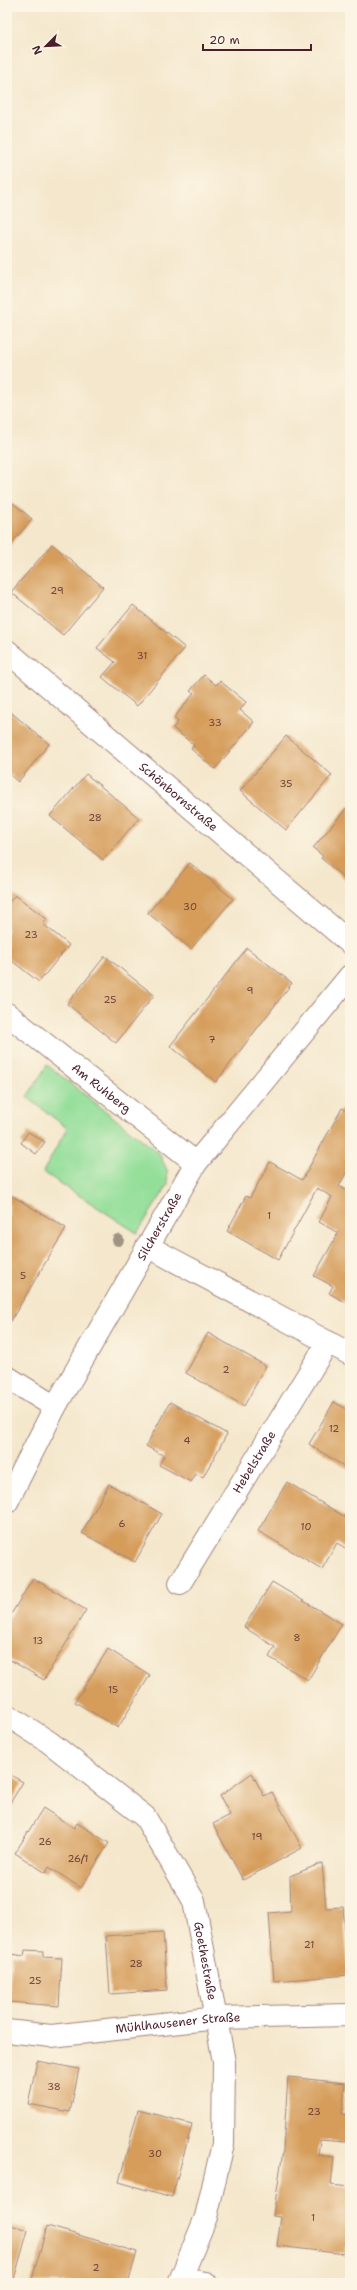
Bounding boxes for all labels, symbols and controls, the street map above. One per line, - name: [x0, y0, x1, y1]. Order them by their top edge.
- north arrow: [26, 26, 66, 66]
- scale bar: [203, 26, 311, 52]
- text: 20 m: [209, 32, 240, 48]
- text: N: [29, 43, 46, 57]
- house number: 29: [50, 584, 64, 597]
- house number: 31: [137, 649, 147, 662]
- house number: 33: [208, 716, 222, 729]
- street label: Schönbornstraße: [136, 759, 221, 835]
- house number: 35: [280, 777, 292, 790]
- house number: 28: [88, 811, 102, 824]
- house number: 30: [183, 900, 197, 913]
- house number: 23: [24, 928, 38, 941]
- house number: 9: [247, 984, 254, 997]
- house number: 25: [104, 993, 116, 1006]
- house number: 7: [209, 1033, 216, 1046]
- street label: Am Ruhberg: [68, 1060, 134, 1117]
- street label: Silcherstraße: [133, 1189, 185, 1263]
- house number: 1: [267, 1209, 271, 1222]
- house number: 5: [20, 1269, 26, 1282]
- house number: 2: [223, 1363, 230, 1376]
- house number: 12: [329, 1422, 339, 1435]
- street label: Hebelstraße: [229, 1428, 280, 1496]
- house number: 4: [184, 1434, 191, 1447]
- house number: 6: [119, 1517, 126, 1530]
- house number: 10: [301, 1520, 311, 1533]
- house number: 8: [294, 1631, 301, 1644]
- house number: 13: [33, 1634, 43, 1647]
- house number: 15: [108, 1683, 118, 1696]
- house number: 19: [252, 1830, 262, 1843]
- house number: 26: [38, 1835, 52, 1848]
- house number: 26/1: [67, 1852, 89, 1865]
- street label: Goethestraße: [190, 1920, 220, 2002]
- house number: 21: [304, 1938, 314, 1951]
- house number: 28: [129, 1957, 143, 1970]
- house number: 25: [29, 1974, 41, 1987]
- street label: Mühlhausener Straße: [115, 2009, 241, 2037]
- house number: 38: [47, 2080, 61, 2093]
- house number: 23: [307, 2105, 321, 2118]
- house number: 30: [148, 2147, 162, 2160]
- house number: 1: [311, 2211, 315, 2224]
- house number: 2: [93, 2261, 100, 2274]

